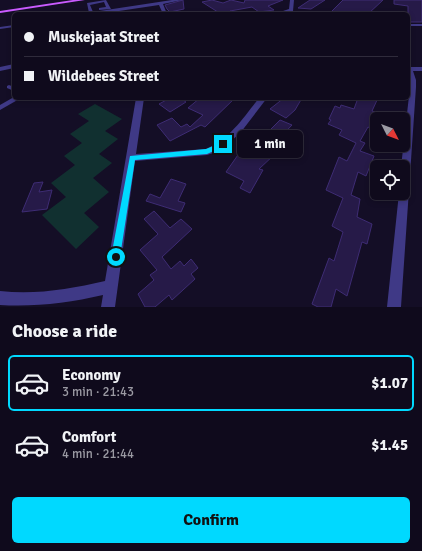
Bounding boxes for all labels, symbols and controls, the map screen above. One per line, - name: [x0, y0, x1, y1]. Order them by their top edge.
- text: Muskejaat Street: [48, 28, 159, 46]
- text: Wildebees Street: [48, 67, 159, 85]
- north arrow: [370, 112, 410, 152]
- map controls: [370, 112, 410, 200]
- callout: 1 min: [237, 130, 303, 158]
- route end: [214, 135, 232, 153]
- text: 1 min: [254, 136, 286, 152]
- button: locate: [370, 160, 410, 200]
- route start: [107, 248, 125, 266]
- text: Choose a ride: [12, 320, 117, 342]
- icon: car: [14, 365, 50, 401]
- text: Economy: [62, 366, 121, 384]
- text: $1.07: [371, 374, 408, 392]
- text: 3 min · 21:43: [62, 384, 134, 400]
- icon: car: [14, 427, 50, 463]
- text: Comfort: [62, 428, 116, 446]
- text: $1.45: [371, 436, 408, 454]
- text: 4 min · 21:44: [62, 446, 134, 462]
- button: Confirm: [12, 497, 410, 543]

